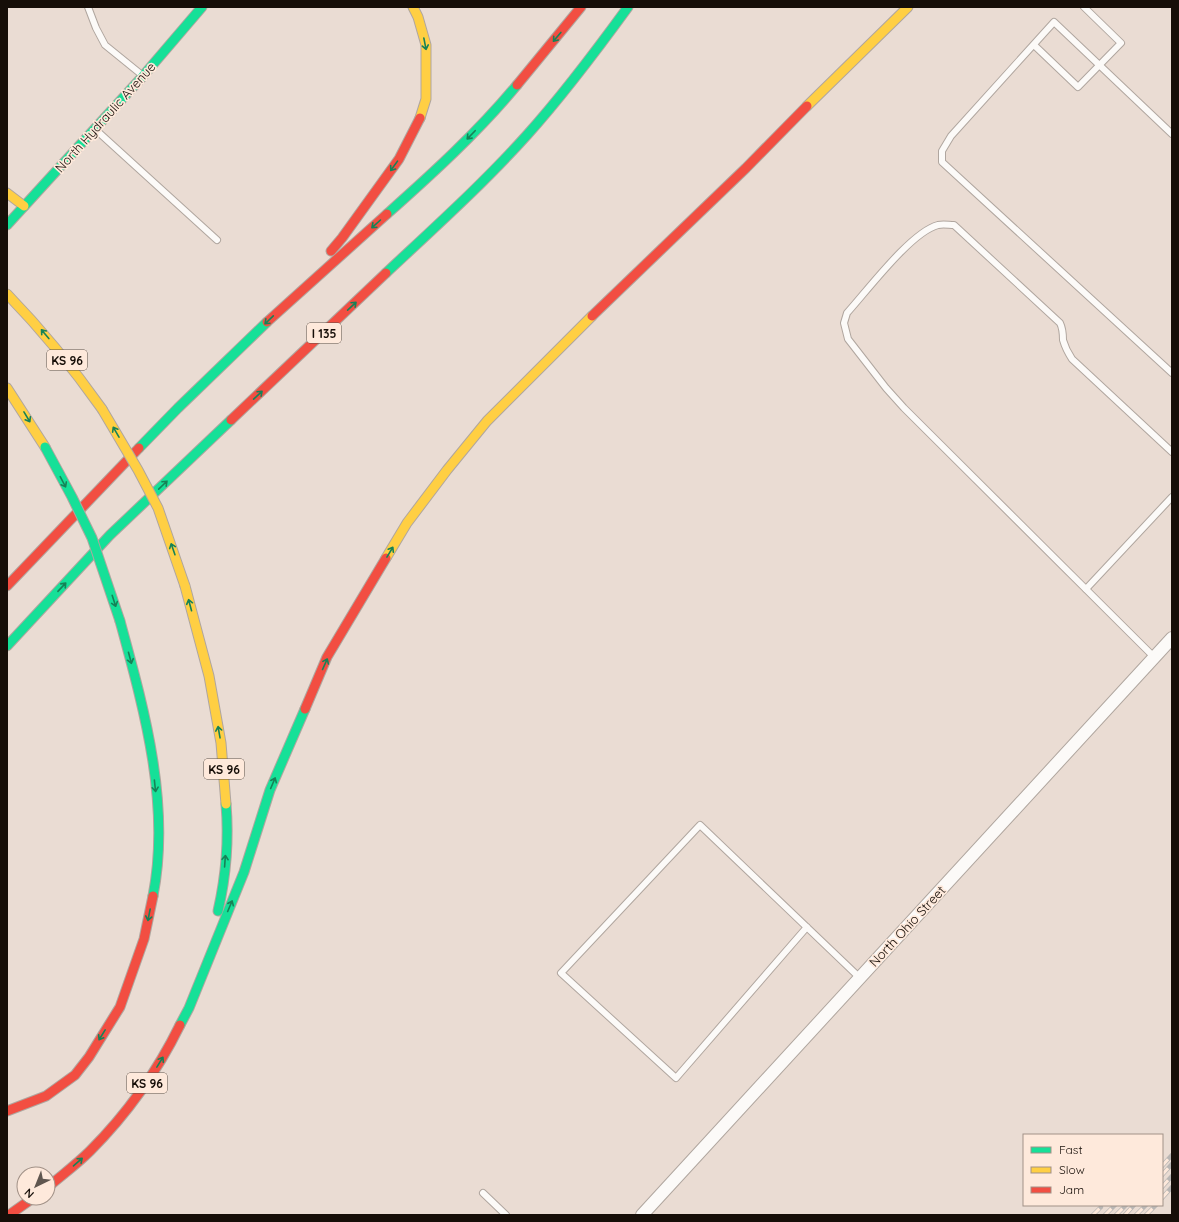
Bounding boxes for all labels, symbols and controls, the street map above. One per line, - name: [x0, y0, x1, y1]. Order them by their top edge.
- one-way arrow: [552, 32, 561, 43]
- one-way arrow: [421, 37, 429, 50]
- street label: North Hydraulic Avenue: [51, 59, 159, 175]
- one-way arrow: [466, 130, 476, 140]
- one-way arrow: [390, 160, 398, 171]
- one-way arrow: [371, 219, 381, 228]
- one-way arrow: [347, 301, 357, 311]
- one-way arrow: [264, 315, 274, 325]
- road number: I 135: [307, 323, 341, 343]
- one-way arrow: [40, 328, 49, 339]
- road number: KS 96: [47, 350, 87, 370]
- one-way arrow: [253, 391, 263, 400]
- one-way arrow: [23, 411, 31, 423]
- one-way arrow: [111, 426, 119, 438]
- one-way arrow: [60, 475, 68, 487]
- one-way arrow: [158, 480, 168, 489]
- one-way arrow: [168, 543, 176, 555]
- one-way arrow: [386, 546, 394, 558]
- one-way arrow: [57, 582, 67, 592]
- one-way arrow: [111, 594, 118, 607]
- one-way arrow: [186, 599, 193, 612]
- one-way arrow: [127, 652, 134, 665]
- one-way arrow: [321, 658, 329, 670]
- one-way arrow: [215, 726, 223, 739]
- road number: KS 96: [204, 759, 244, 779]
- one-way arrow: [270, 778, 277, 790]
- one-way arrow: [151, 779, 159, 792]
- one-way arrow: [222, 855, 229, 868]
- street label: North Ohio Street: [865, 882, 949, 970]
- one-way arrow: [227, 900, 235, 912]
- one-way arrow: [145, 908, 153, 921]
- one-way arrow: [98, 1029, 106, 1041]
- one-way arrow: [157, 1056, 165, 1068]
- road number: KS 96: [127, 1073, 167, 1093]
- legend: [1023, 1134, 1163, 1206]
- text: Fast: [1059, 1142, 1083, 1157]
- one-way arrow: [73, 1157, 83, 1166]
- text: Slow: [1059, 1162, 1085, 1177]
- north arrow: [16, 1166, 56, 1206]
- text: Jam: [1059, 1182, 1084, 1197]
- text: N: [21, 1185, 37, 1201]

